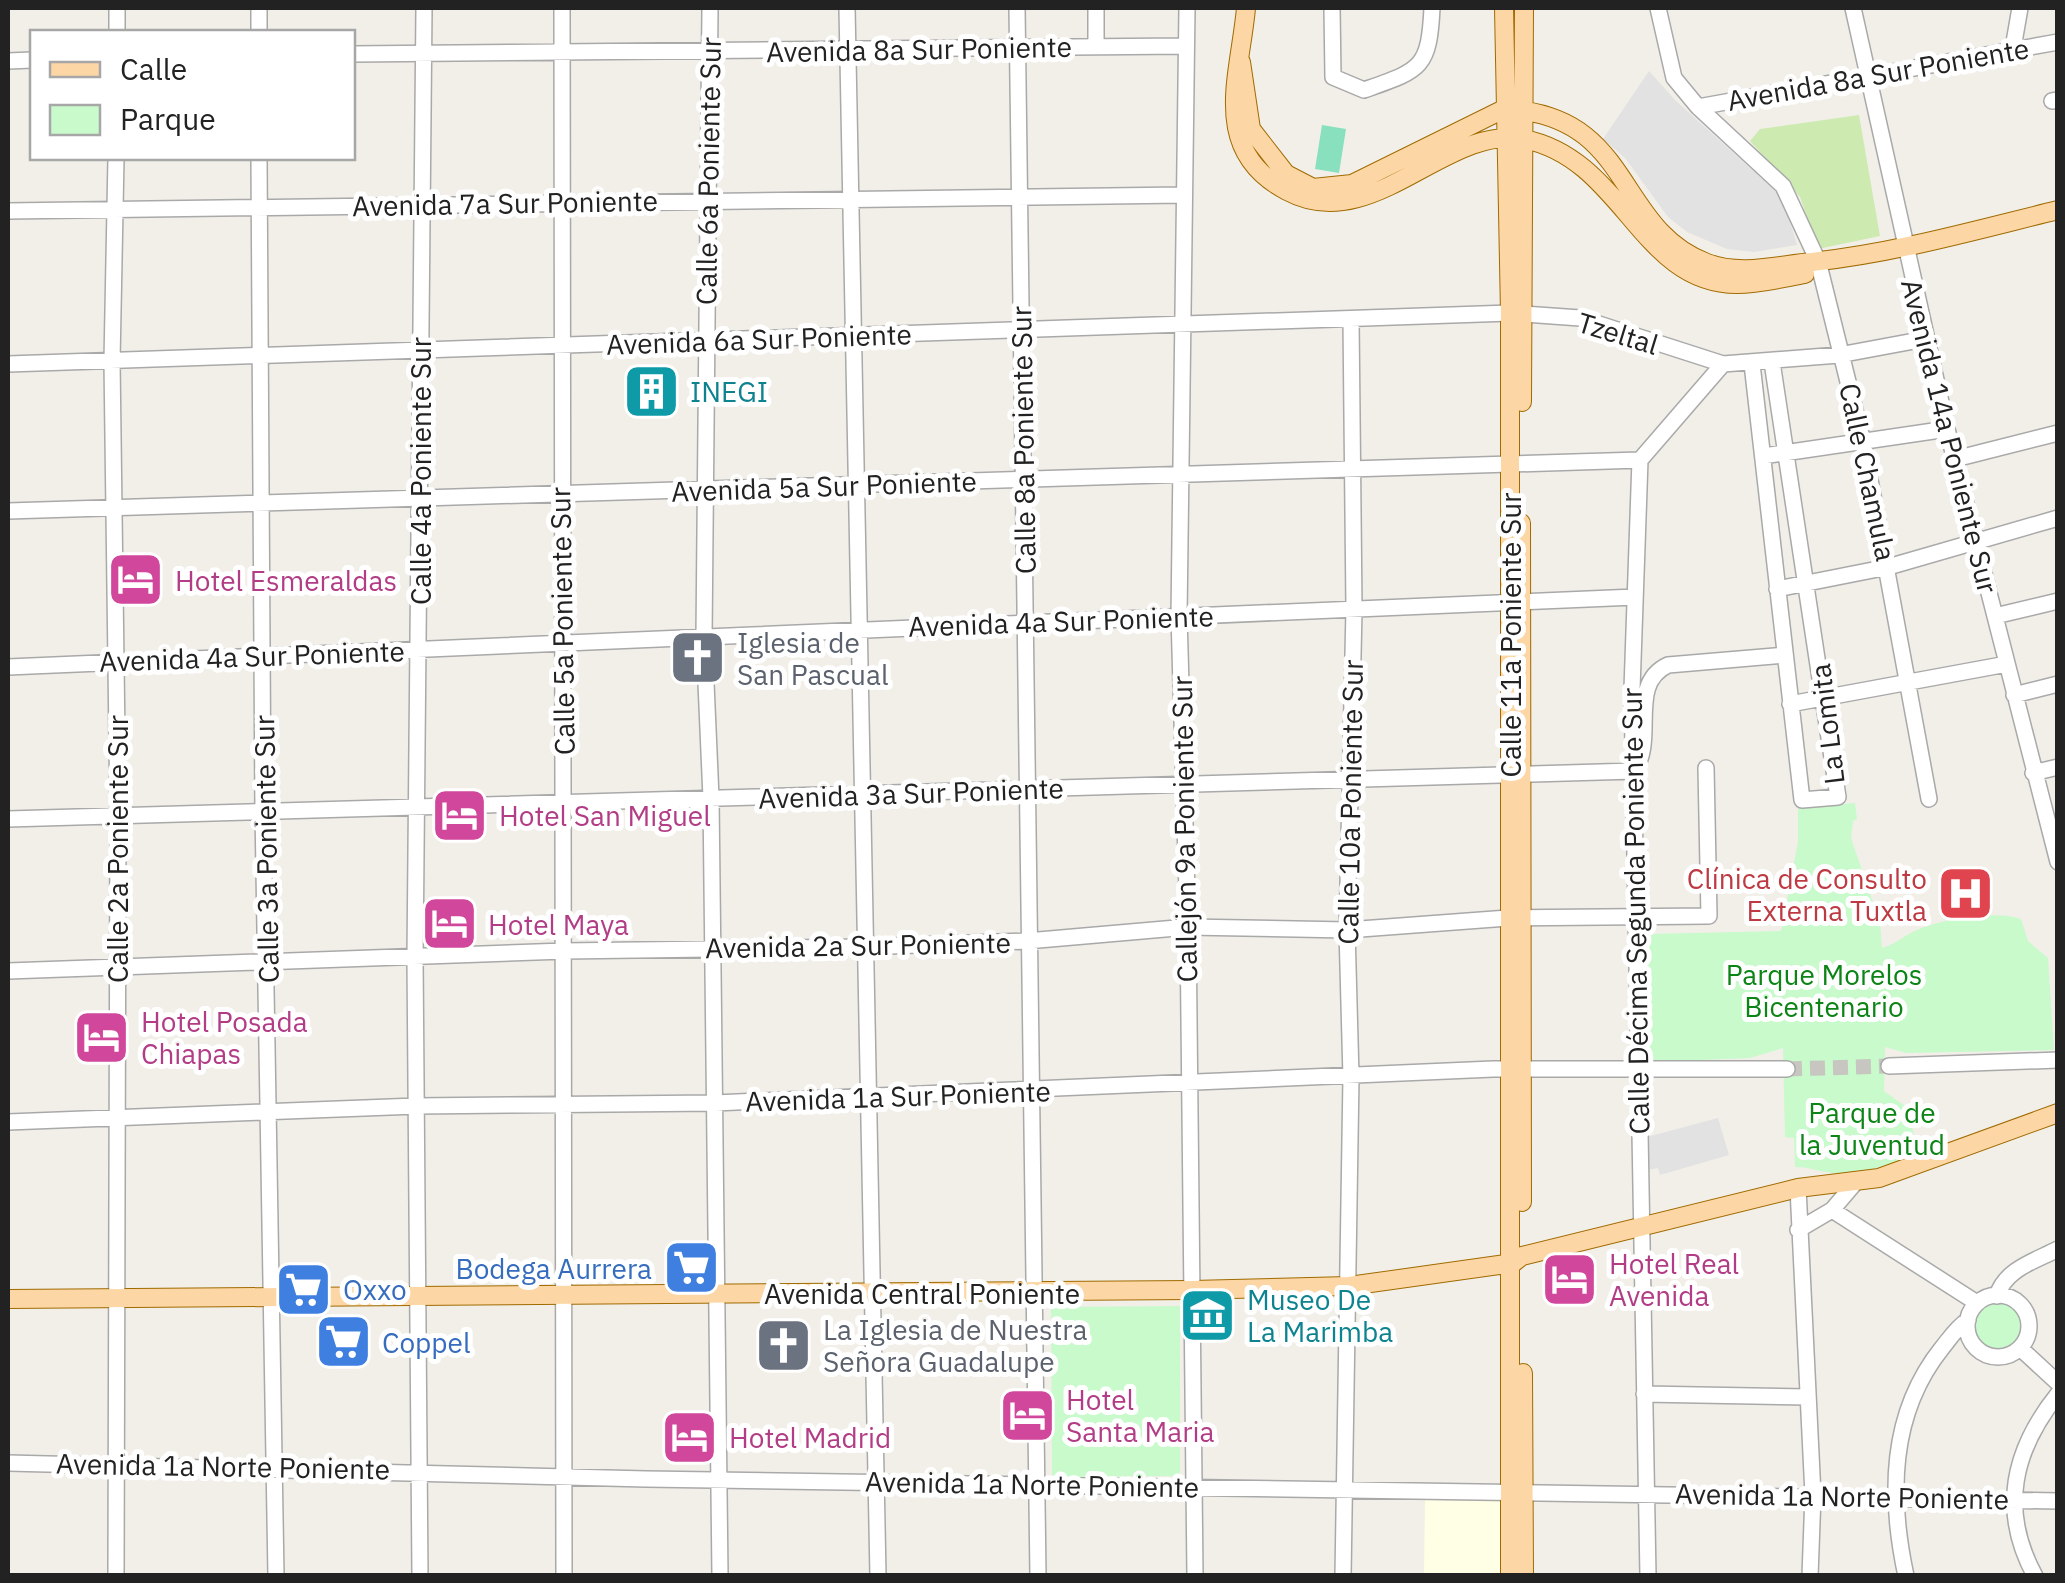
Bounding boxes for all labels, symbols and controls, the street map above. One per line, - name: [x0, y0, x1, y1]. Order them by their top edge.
- street label: Avenida 8a Sur Poniente: [766, 28, 1072, 70]
- street label: Avenida 8a Sur Poniente: [1724, 29, 2032, 119]
- legend: [30, 30, 355, 160]
- street label: Calle 6a Poniente Sur: [687, 37, 729, 305]
- text: Calle: [120, 49, 187, 88]
- text: Parque: [120, 99, 216, 138]
- street label: Avenida 7a Sur Poniente: [352, 182, 658, 224]
- street label: Avenida 14a Poniente Sur: [1893, 275, 2007, 597]
- street label: Tzeltal: [1573, 303, 1663, 363]
- street label: Calle 8a Poniente Sur: [1002, 306, 1044, 574]
- street label: Avenida 6a Sur Poniente: [606, 315, 912, 363]
- street label: Calle 4a Poniente Sur: [402, 337, 439, 605]
- building icon: INEGI: [621, 361, 681, 421]
- place label: INEGI: [690, 373, 768, 410]
- street label: Calle Chamula: [1831, 380, 1905, 564]
- street label: Avenida 5a Sur Poniente: [671, 462, 977, 510]
- street label: Calle 5a Poniente Sur: [541, 487, 583, 755]
- street label: Calle 11a Poniente Sur: [1492, 493, 1529, 778]
- hotel icon: Hotel Esmeraldas: [106, 550, 166, 610]
- place label: Hotel Esmeraldas: [175, 562, 397, 599]
- street label: Avenida 4a Sur Poniente: [908, 597, 1214, 645]
- place label: Iglesia de San Pascual: [737, 624, 889, 693]
- church icon: Iglesia de San Pascual: [668, 628, 728, 688]
- street label: Avenida 4a Sur Poniente: [99, 632, 405, 680]
- street label: Calle 10a Poniente Sur: [1329, 659, 1371, 945]
- street label: La Lomita: [1801, 662, 1853, 786]
- street label: Callejón 9a Poniente Sur: [1163, 675, 1205, 983]
- street label: Calle Décima Segunda Poniente Sur: [1613, 687, 1657, 1135]
- street label: Calle 2a Poniente Sur: [99, 715, 136, 983]
- street label: Calle 3a Poniente Sur: [245, 715, 287, 983]
- street label: Avenida 3a Sur Poniente: [758, 769, 1064, 817]
- hotel icon: Hotel San Miguel: [430, 785, 490, 845]
- place label: Hotel San Miguel: [499, 797, 711, 834]
- place label: Clínica de Consulto Externa Tuxtla: [1687, 860, 1927, 929]
- hospital icon: Clínica de Consulto Externa Tuxtla: [1936, 864, 1996, 924]
- hotel icon: Hotel Maya: [419, 894, 479, 954]
- place label: Hotel Maya: [488, 906, 629, 943]
- street label: Avenida 2a Sur Poniente: [705, 924, 1011, 966]
- park label: Parque Morelos Bicentenario: [1726, 956, 1922, 1025]
- place label: Hotel Posada Chiapas: [141, 1003, 308, 1072]
- hotel icon: Hotel Posada Chiapas: [72, 1007, 132, 1067]
- street label: Avenida 1a Sur Poniente: [745, 1072, 1051, 1120]
- park label: Parque de la Juventud: [1799, 1094, 1945, 1163]
- supermarket icon: Bodega Aurrera: [661, 1238, 721, 1298]
- place label: Hotel Real Avenida: [1609, 1245, 1739, 1314]
- hotel icon: Hotel Real Avenida: [1540, 1249, 1600, 1309]
- place label: Bodega Aurrera: [455, 1250, 652, 1287]
- supermarket icon: Oxxo: [274, 1259, 334, 1319]
- place label: Oxxo: [343, 1271, 407, 1308]
- street label: Avenida Central Poniente: [764, 1275, 1080, 1312]
- place label: Museo De La Marimba: [1247, 1281, 1393, 1350]
- museum icon: Museo De La Marimba: [1178, 1285, 1238, 1345]
- place label: La Iglesia de Nuestra Señora Guadalupe: [823, 1311, 1087, 1380]
- supermarket icon: Coppel: [313, 1312, 373, 1372]
- church icon: La Iglesia de Nuestra Señora Guadalupe: [754, 1315, 814, 1375]
- place label: Coppel: [382, 1324, 471, 1361]
- place label: Hotel Santa Maria: [1066, 1381, 1214, 1450]
- hotel icon: Hotel Santa Maria: [997, 1385, 1057, 1445]
- hotel icon: Hotel Madrid: [660, 1407, 720, 1467]
- place label: Hotel Madrid: [729, 1419, 891, 1456]
- street label: Avenida 1a Norte Poniente: [56, 1445, 390, 1487]
- street label: Avenida 1a Norte Poniente: [865, 1463, 1199, 1505]
- street label: Avenida 1a Norte Poniente: [1675, 1475, 2009, 1517]

